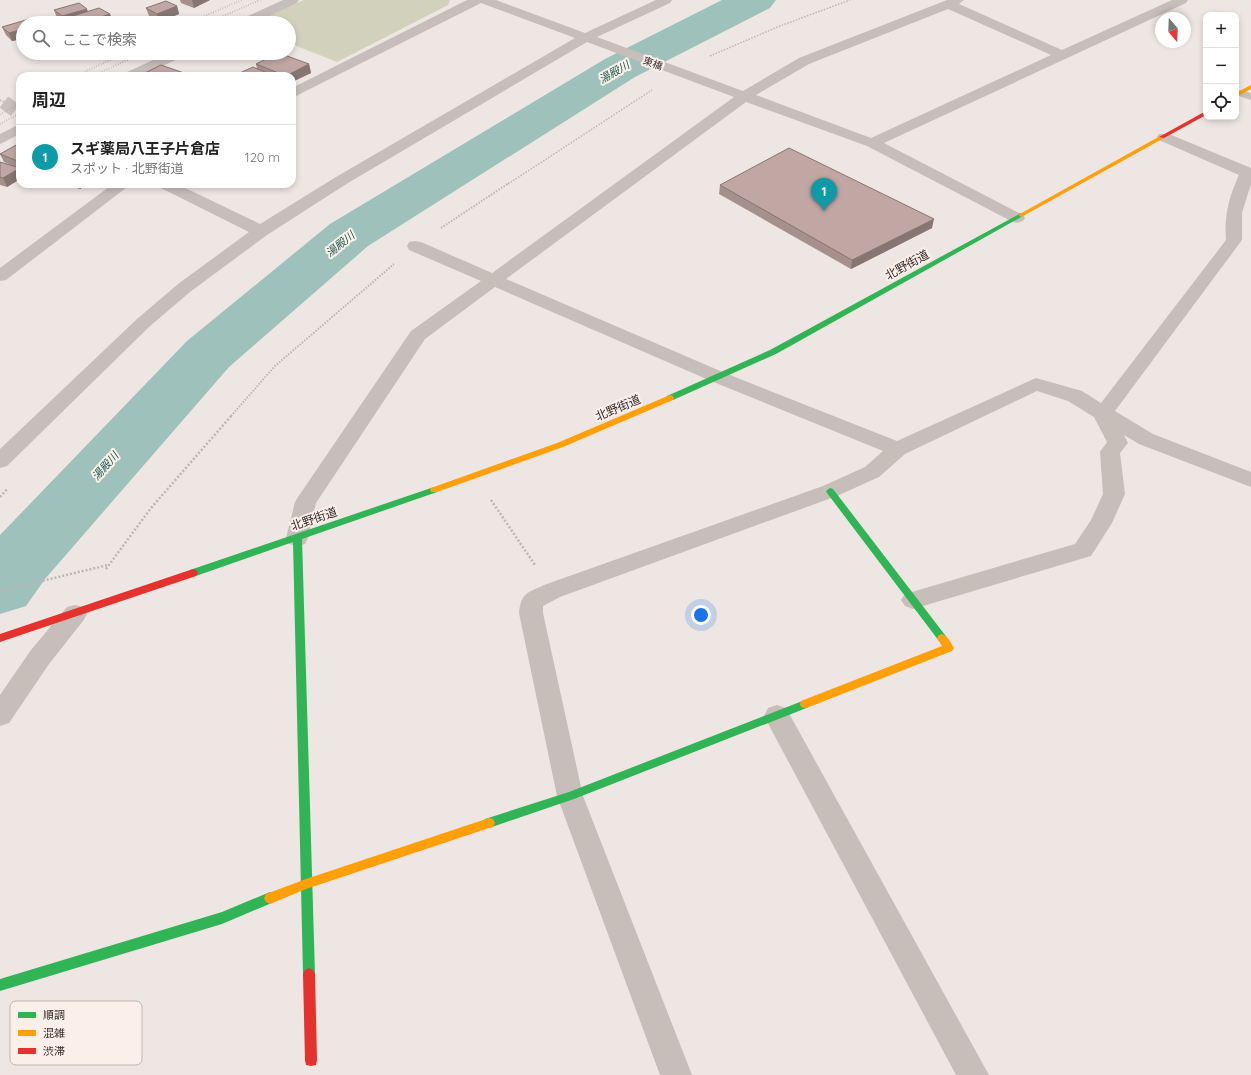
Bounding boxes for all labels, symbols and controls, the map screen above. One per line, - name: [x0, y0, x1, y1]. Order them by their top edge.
- north arrow: [1155, 12, 1191, 48]
- map controls: [1203, 12, 1239, 120]
- button: +: [1203, 12, 1239, 48]
- search box: [16, 16, 296, 60]
- icon: search: [30, 27, 52, 49]
- text: ここで検索: [62, 30, 137, 49]
- button: −: [1203, 48, 1239, 84]
- street label: 東橋: [641, 54, 664, 73]
- water label: 湯殿川: [596, 57, 633, 86]
- button: locate: [1203, 84, 1239, 120]
- text: 周辺: [32, 89, 66, 110]
- text: スギ薬局八王子片倉店: [70, 139, 220, 158]
- text: 1: [42, 149, 48, 165]
- text: 120 m: [245, 149, 280, 165]
- text: スポット · 北野街道: [70, 160, 184, 176]
- pin: 1: [811, 178, 837, 211]
- water label: 湯殿川: [323, 228, 358, 260]
- street label: 北野街道: [882, 246, 931, 283]
- street label: 北野街道: [593, 391, 643, 424]
- water label: 湯殿川: [89, 448, 122, 483]
- street label: 北野街道: [289, 504, 339, 533]
- your location: [691, 605, 711, 625]
- legend: [10, 1001, 142, 1065]
- text: 順調: [43, 1008, 65, 1022]
- text: 混雑: [43, 1026, 65, 1040]
- text: 渋滞: [43, 1044, 65, 1058]

